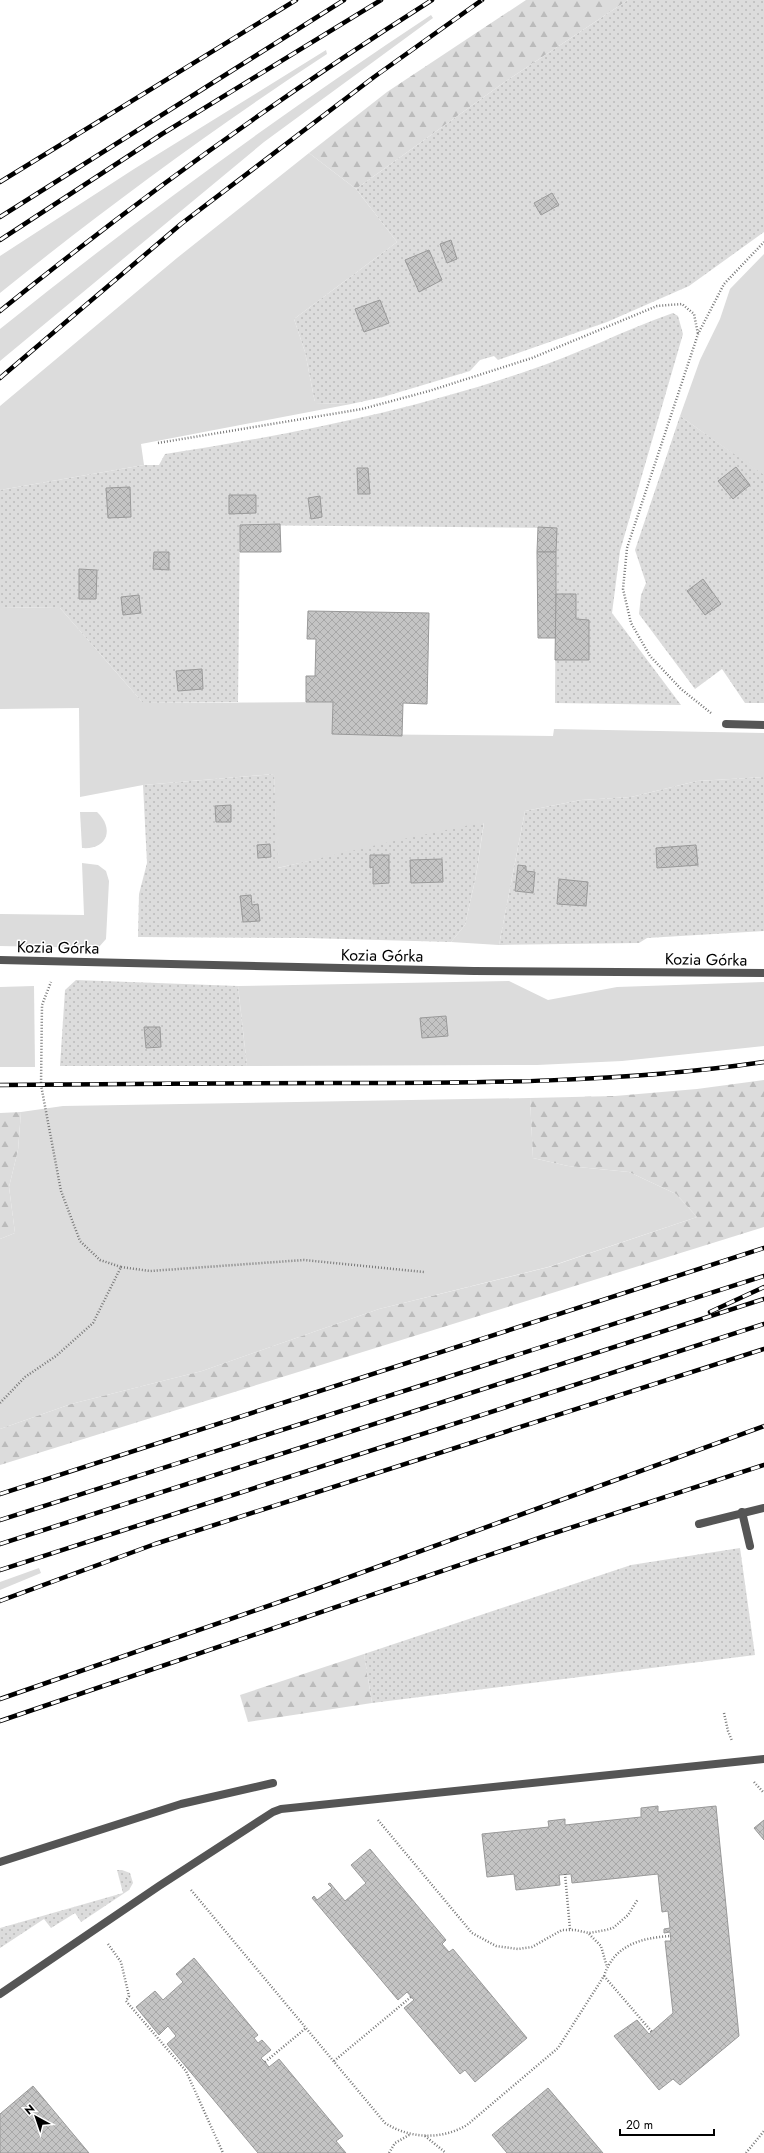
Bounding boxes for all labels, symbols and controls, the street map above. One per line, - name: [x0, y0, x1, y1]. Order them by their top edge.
- street label: Kozia Górka: [17, 935, 99, 960]
- street label: Kozia Górka: [341, 943, 423, 968]
- street label: Kozia Górka: [665, 947, 747, 972]
- north arrow: [16, 2097, 56, 2137]
- text: N: [21, 2100, 38, 2118]
- scale bar: [620, 2111, 714, 2137]
- text: 20 m: [626, 2116, 653, 2134]

